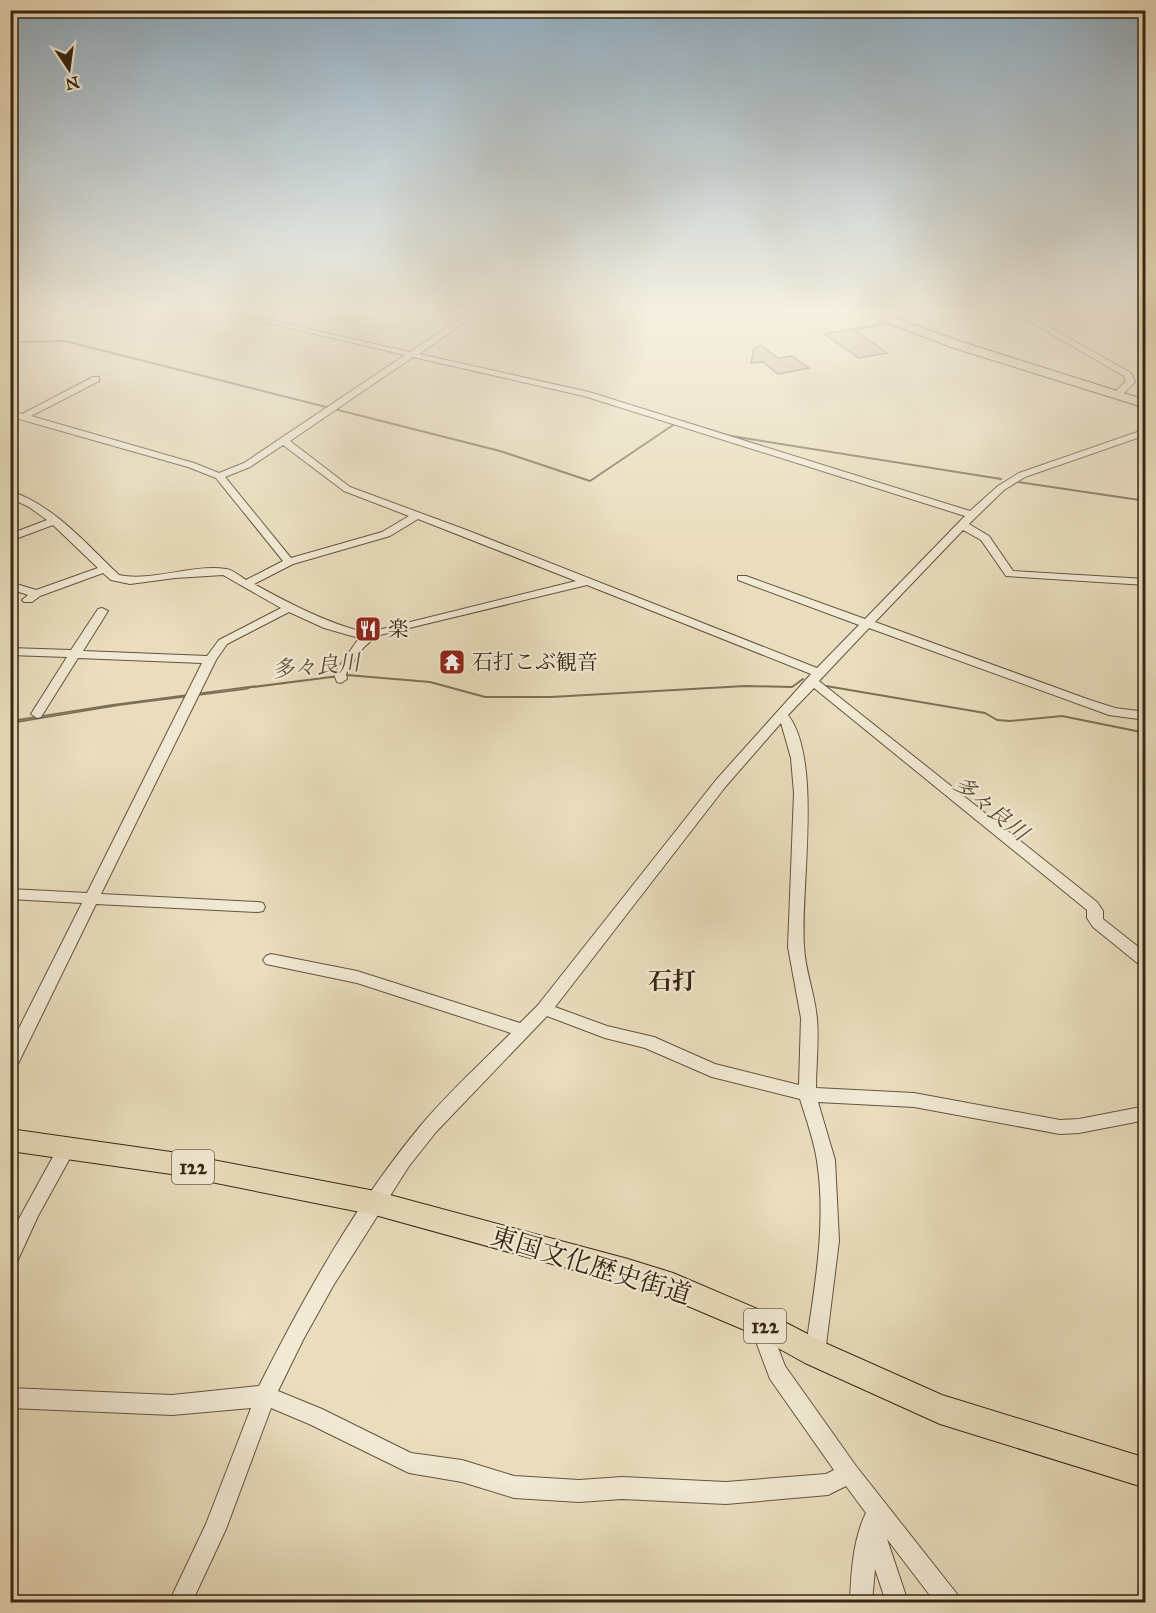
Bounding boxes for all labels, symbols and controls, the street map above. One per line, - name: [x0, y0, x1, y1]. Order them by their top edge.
- north arrow: [39, 39, 99, 99]
- text: N: [63, 72, 81, 94]
- restaurant icon: 楽: [353, 614, 383, 644]
- place label: 楽: [388, 616, 409, 642]
- temple icon: 石打こぶ観音: [437, 647, 467, 677]
- water label: 多々良川: [271, 649, 363, 683]
- place label: 石打こぶ観音: [472, 649, 598, 675]
- water label: 多々良川: [948, 770, 1035, 847]
- district label: 石打: [648, 966, 696, 996]
- road number: 122: [172, 1150, 214, 1184]
- street label: 東国文化歴史街道: [487, 1219, 695, 1311]
- road number: 122: [744, 1309, 786, 1343]

